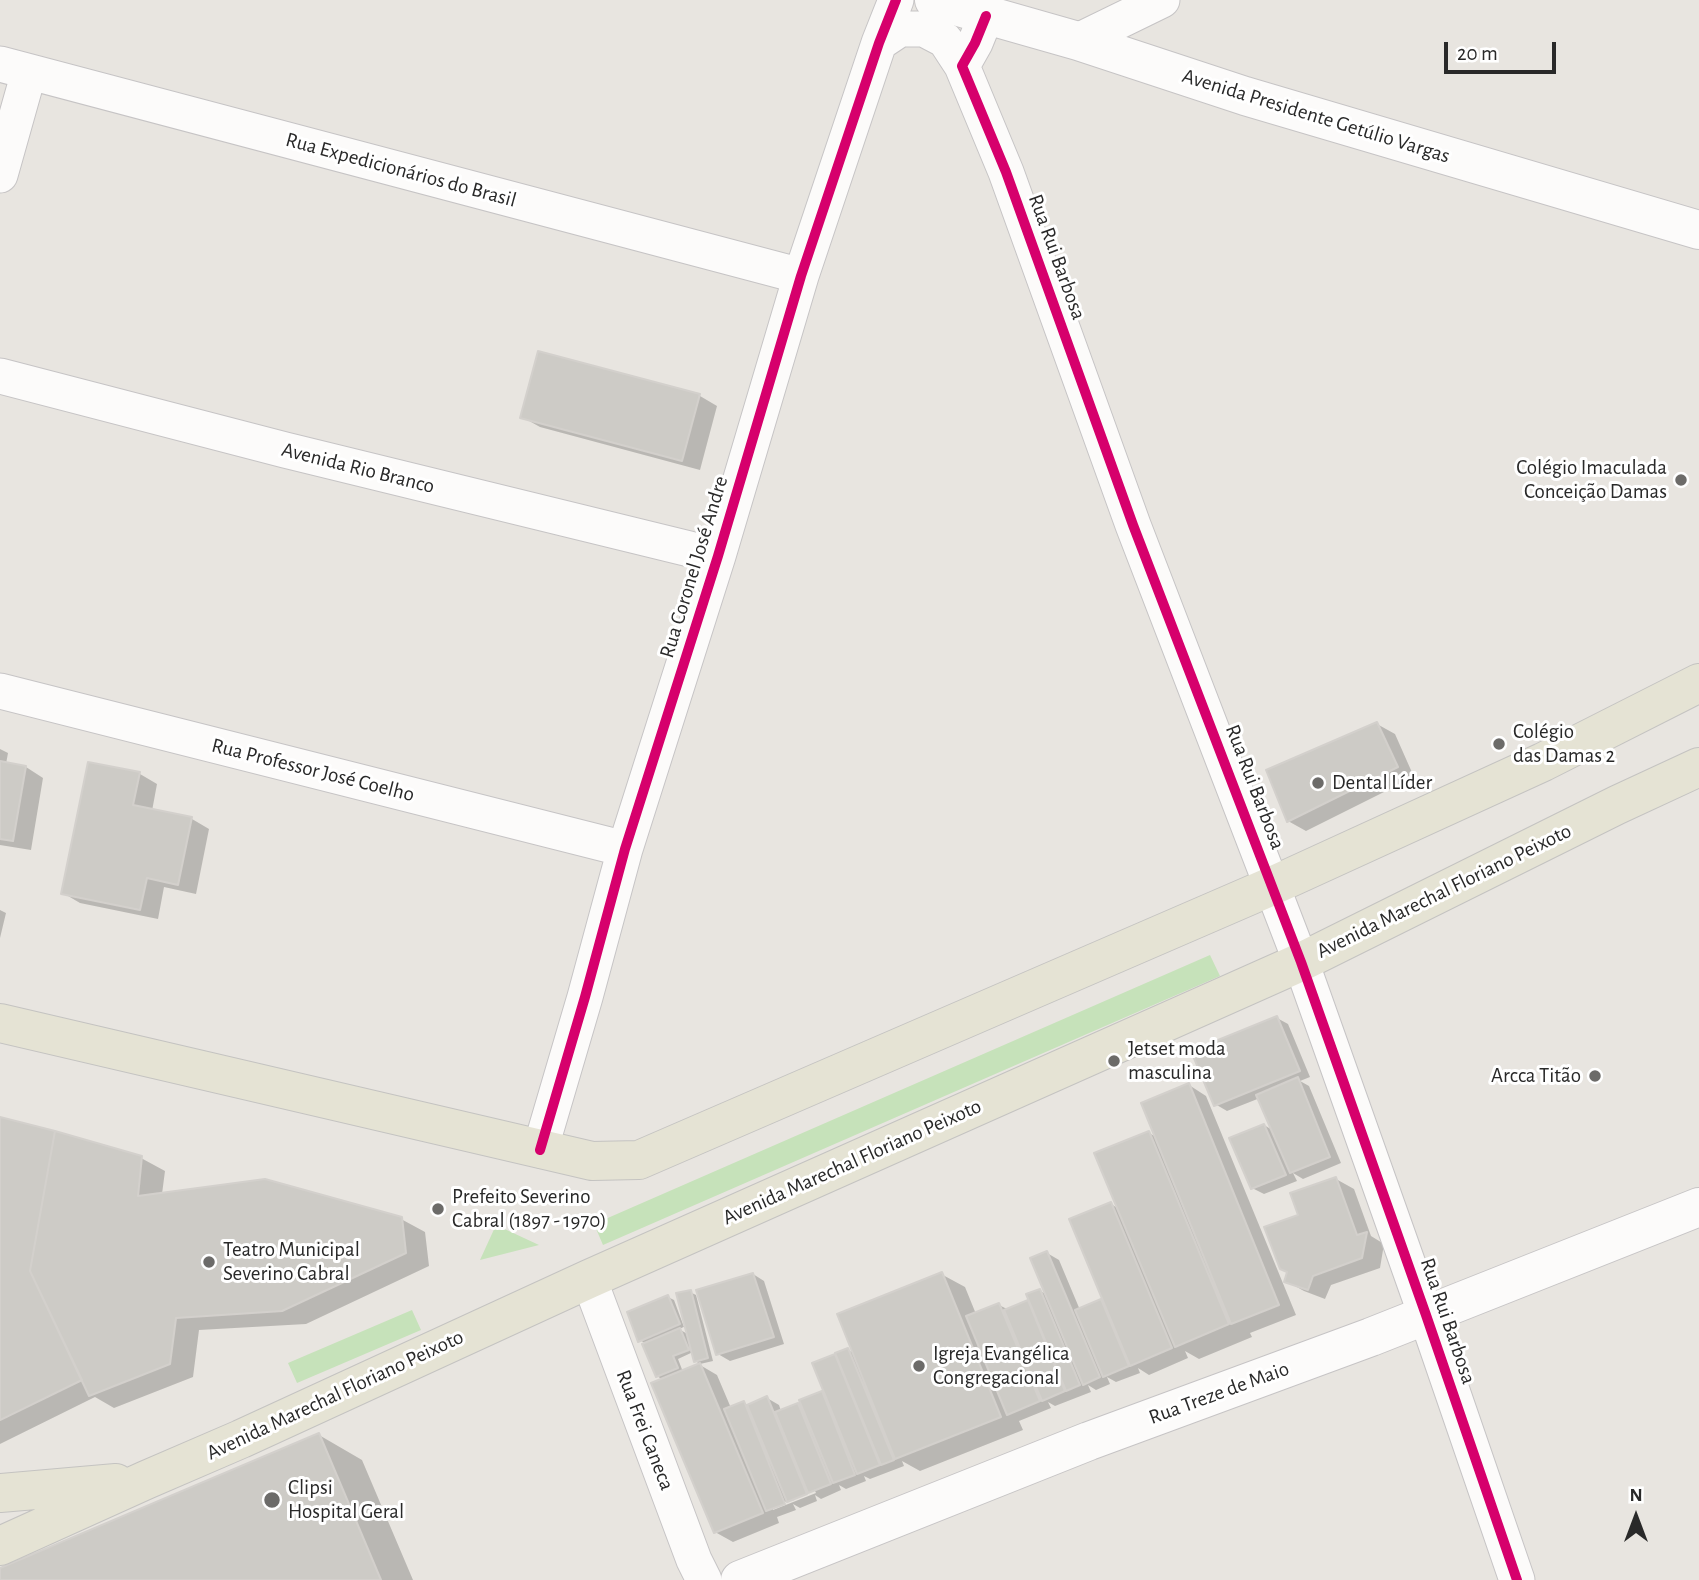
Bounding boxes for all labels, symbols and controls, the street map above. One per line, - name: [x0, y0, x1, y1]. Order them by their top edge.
- scale bar: [1447, 28, 1559, 72]
- text: 20 m: [1457, 43, 1498, 64]
- street label: Avenida Presidente Getúlio Vargas: [1179, 63, 1453, 169]
- street label: Rua Expedicionários do Brasil: [283, 127, 519, 213]
- street label: Rua Rui Barbosa: [1023, 191, 1091, 323]
- street label: Avenida Rio Branco: [279, 437, 437, 499]
- place label: Colégio Imaculada Conceição Damas: [1516, 455, 1667, 505]
- marker: Colégio Imaculada Conceição Damas: [1673, 472, 1689, 488]
- street label: Rua Coronel José Andre: [654, 473, 734, 661]
- place label: Colégio das Damas 2: [1513, 719, 1615, 769]
- street label: Rua Rui Barbosa: [1220, 721, 1290, 853]
- street label: Rua Professor José Coelho: [209, 733, 417, 807]
- marker: Colégio das Damas 2: [1491, 736, 1507, 752]
- place label: Dental Líder: [1332, 770, 1432, 796]
- marker: Dental Líder: [1310, 775, 1326, 791]
- street label: Avenida Marechal Floriano Peixoto: [1312, 818, 1576, 964]
- place label: Jetset moda masculina: [1128, 1036, 1226, 1086]
- marker: Jetset moda masculina: [1106, 1053, 1122, 1069]
- place label: Arcca Titão: [1491, 1063, 1581, 1089]
- marker: Arcca Titão: [1587, 1068, 1603, 1084]
- street label: Avenida Marechal Floriano Peixoto: [719, 1093, 985, 1231]
- place label: Prefeito Severino Cabral (1897 - 1970): [452, 1184, 607, 1234]
- marker: Prefeito Severino Cabral (1897 - 1970): [430, 1201, 446, 1217]
- place label: Teatro Municipal Severino Cabral: [223, 1237, 360, 1287]
- marker: Teatro Municipal Severino Cabral: [201, 1254, 217, 1270]
- street label: Rua Rui Barbosa: [1415, 1255, 1481, 1387]
- street label: Avenida Marechal Floriano Peixoto: [203, 1324, 467, 1466]
- place label: Igreja Evangélica Congregacional: [933, 1341, 1070, 1391]
- street label: Rua Treze de Maio: [1145, 1356, 1293, 1430]
- marker: Igreja Evangélica Congregacional: [911, 1358, 927, 1374]
- street label: Rua Frei Caneca: [610, 1366, 680, 1494]
- place label: Clipsi Hospital Geral: [288, 1475, 404, 1525]
- north arrow: [1601, 1482, 1671, 1552]
- text: N: [1629, 1486, 1643, 1505]
- marker: Clipsi Hospital Geral: [262, 1490, 282, 1510]

